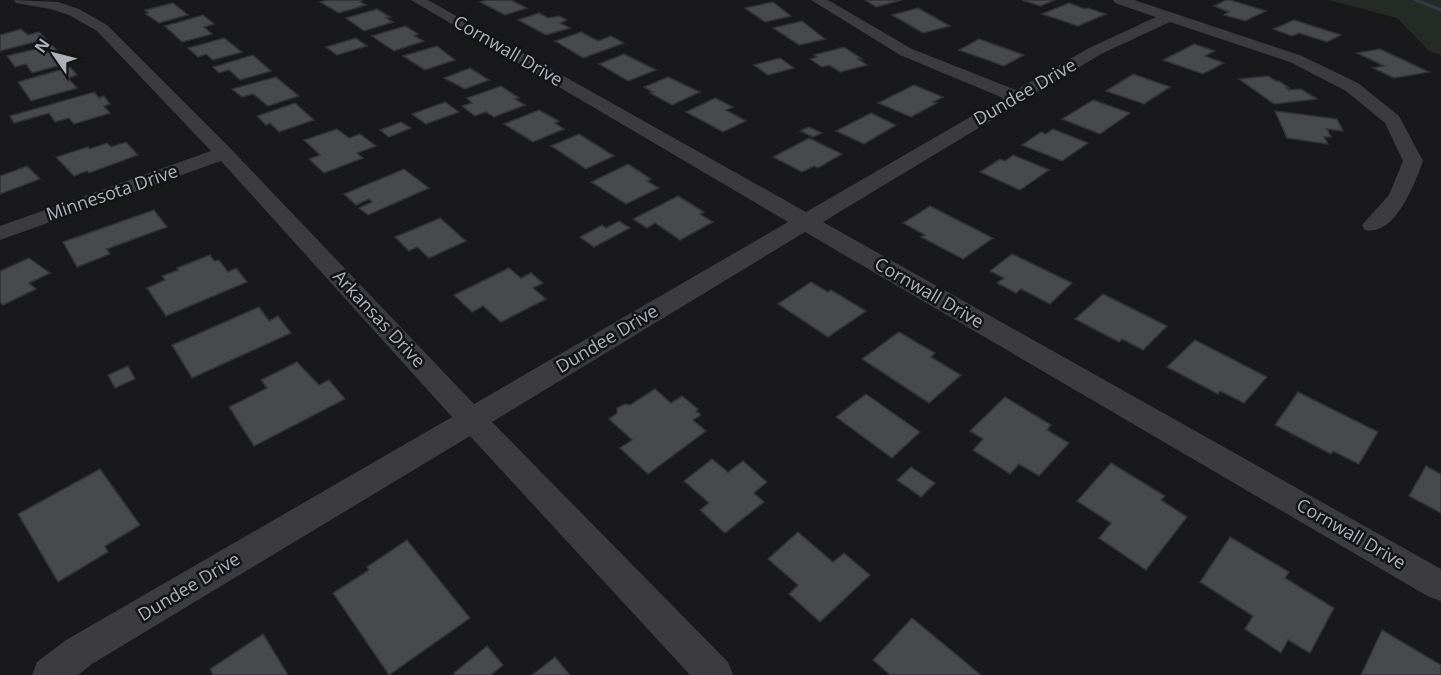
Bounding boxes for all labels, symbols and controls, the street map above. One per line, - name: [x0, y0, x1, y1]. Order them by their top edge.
- street label: Cornwall Drive: [450, 9, 567, 91]
- north arrow: [24, 24, 84, 84]
- text: N: [29, 34, 54, 57]
- street label: Dundee Drive: [969, 52, 1080, 130]
- street label: Minnesota Drive: [43, 158, 181, 226]
- street label: Cornwall Drive: [871, 251, 988, 333]
- street label: Arkansas Drive: [328, 264, 431, 372]
- street label: Dundee Drive: [551, 298, 662, 378]
- street label: Cornwall Drive: [1293, 492, 1410, 574]
- street label: Dundee Drive: [133, 546, 244, 626]

